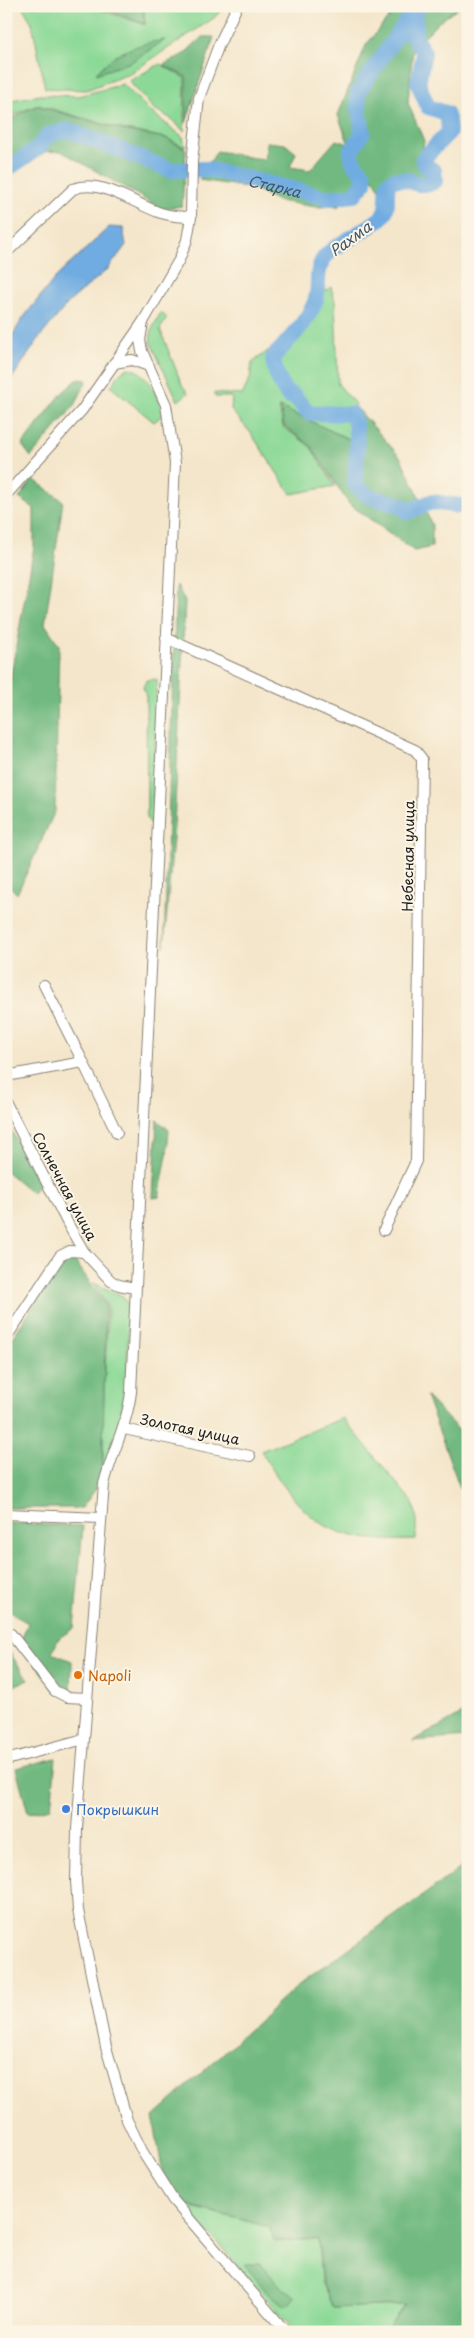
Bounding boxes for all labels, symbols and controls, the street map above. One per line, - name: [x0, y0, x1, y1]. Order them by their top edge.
- water label: Старка: [246, 168, 304, 203]
- water label: Рахма: [324, 214, 376, 261]
- street label: Небесная улица: [397, 800, 419, 912]
- street label: Солнечная улица: [27, 1128, 103, 1244]
- street label: Золотая улица: [138, 1408, 242, 1450]
- place label: Napoli: [88, 1665, 131, 1686]
- marker: Napoli: [72, 1669, 84, 1681]
- place label: Покрышкин: [76, 1799, 159, 1820]
- marker: Покрышкин: [60, 1803, 72, 1815]

